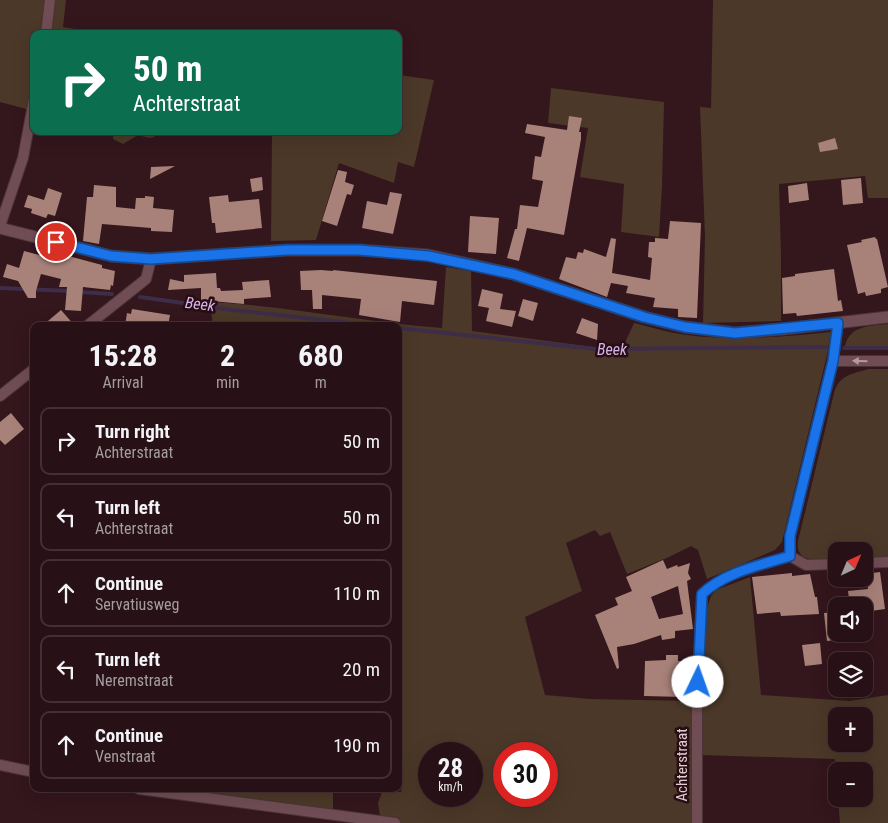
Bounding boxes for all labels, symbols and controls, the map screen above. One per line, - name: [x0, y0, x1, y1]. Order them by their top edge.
- text: 50 m: [133, 49, 202, 90]
- icon: right: [50, 50, 115, 115]
- text: Achterstraat: [133, 91, 240, 116]
- pin: [35, 221, 77, 263]
- icon: arrive: [42, 228, 70, 256]
- water label: Beek: [184, 293, 217, 315]
- text: 15:28: [89, 338, 157, 373]
- text: 2: [220, 338, 235, 373]
- text: 680: [298, 338, 343, 373]
- water label: Beek: [597, 340, 628, 359]
- one-way arrow: [852, 357, 868, 365]
- text: Arrival: [103, 373, 143, 392]
- text: min: [216, 373, 239, 392]
- text: m: [315, 373, 327, 392]
- text: Turn right: [95, 420, 170, 443]
- icon: right: [52, 427, 80, 455]
- text: 50 m: [343, 430, 380, 453]
- text: Achterstraat: [95, 443, 173, 462]
- text: Turn left: [95, 496, 160, 519]
- icon: left: [52, 503, 80, 531]
- text: 50 m: [343, 506, 380, 529]
- text: Achterstraat: [95, 519, 173, 538]
- north arrow: [828, 542, 872, 588]
- map controls: [828, 542, 873, 807]
- text: Continue: [95, 572, 163, 595]
- icon: ahead: [52, 579, 80, 607]
- text: 110 m: [333, 582, 380, 605]
- text: Servatiusweg: [95, 595, 179, 614]
- button: sound: [828, 597, 873, 642]
- text: Turn left: [95, 648, 160, 671]
- button: layers: [828, 652, 873, 697]
- icon: left: [52, 655, 80, 683]
- position arrow: [671, 655, 723, 707]
- text: 20 m: [343, 658, 380, 681]
- text: Neremstraat: [95, 671, 173, 690]
- button: +: [828, 707, 873, 752]
- text: Continue: [95, 724, 163, 747]
- street label: Achterstraat: [673, 728, 691, 802]
- icon: ahead: [52, 731, 80, 759]
- text: 190 m: [333, 734, 380, 757]
- speed limit sign: 30: [493, 742, 558, 807]
- text: Venstraat: [95, 747, 156, 766]
- text: 28: [438, 754, 463, 783]
- button: −: [828, 762, 873, 807]
- text: km/h: [438, 780, 463, 794]

